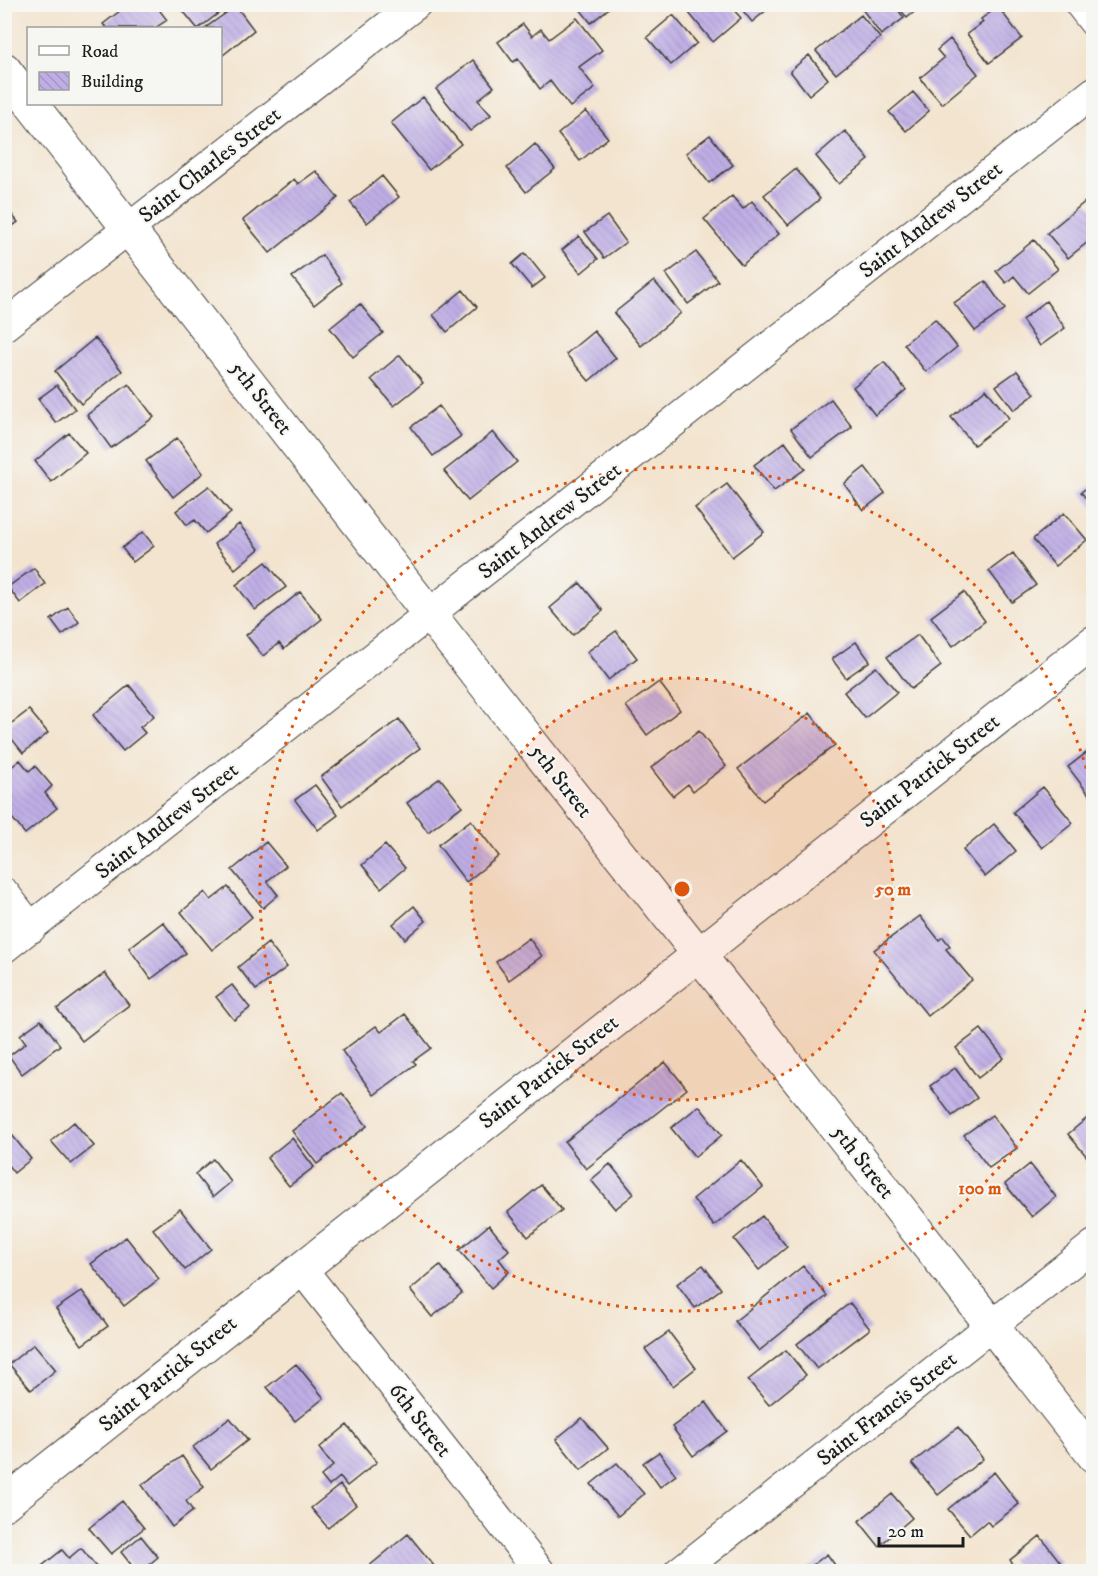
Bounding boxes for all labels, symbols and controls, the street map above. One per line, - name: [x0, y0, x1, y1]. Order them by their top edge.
- legend: [27, 27, 222, 105]
- text: Road: [81, 41, 118, 63]
- text: Building: [81, 71, 143, 93]
- street label: Saint Charles Street: [134, 101, 286, 229]
- street label: Saint Andrew Street: [854, 156, 1008, 284]
- street label: 5th Street: [224, 356, 298, 440]
- street label: Saint Andrew Street: [473, 457, 627, 585]
- street label: Saint Patrick Street: [855, 708, 1005, 834]
- street label: 5th Street: [524, 739, 598, 823]
- street label: Saint Andrew Street: [90, 757, 244, 885]
- centre of rings: [672, 879, 692, 899]
- text: 50 m: [874, 879, 911, 901]
- street label: Saint Patrick Street: [474, 1009, 624, 1135]
- street label: 5th Street: [826, 1120, 900, 1204]
- text: 100 m: [958, 1178, 1002, 1200]
- street label: Saint Patrick Street: [94, 1310, 242, 1438]
- street label: Saint Francis Street: [812, 1346, 962, 1472]
- street label: 6th Street: [383, 1377, 457, 1463]
- scale bar: [879, 1510, 963, 1548]
- text: 20 m: [888, 1521, 924, 1543]

